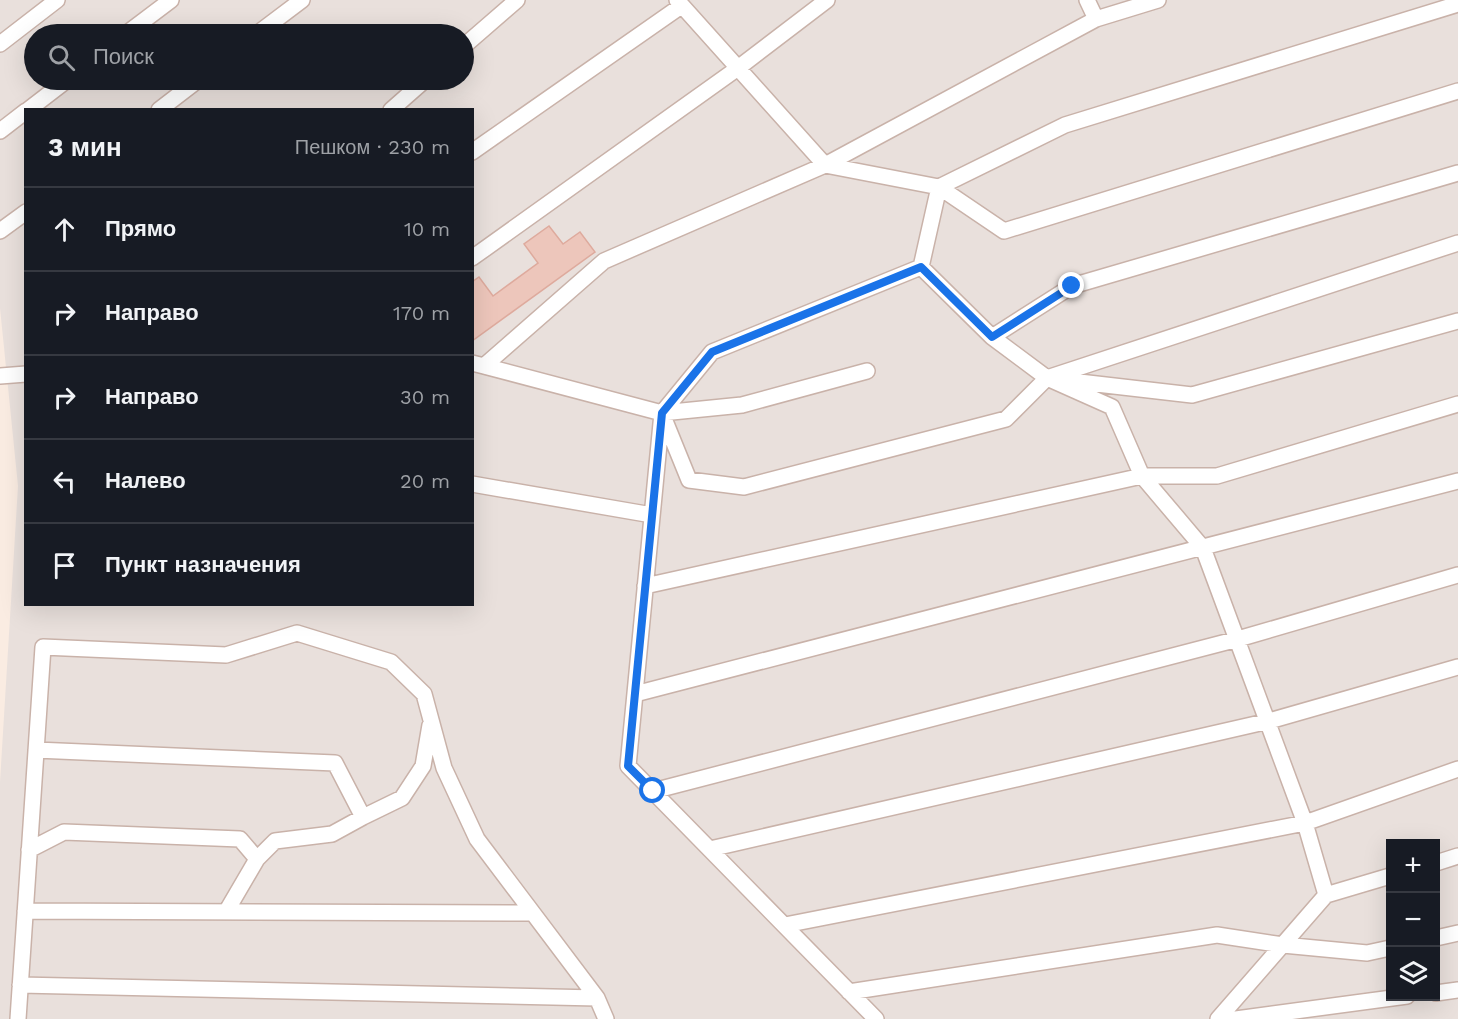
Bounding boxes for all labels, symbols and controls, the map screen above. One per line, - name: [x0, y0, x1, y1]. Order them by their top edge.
- search box: [24, 24, 474, 90]
- icon: search: [45, 41, 78, 74]
- text: Поиск: [93, 44, 154, 69]
- text: 3 мин: [48, 132, 122, 162]
- text: Пешком · 230 m: [295, 135, 450, 159]
- icon: ahead: [48, 213, 81, 246]
- text: Прямо: [105, 216, 176, 241]
- text: 10 m: [404, 217, 450, 241]
- route end: [1058, 272, 1084, 298]
- icon: right: [48, 297, 81, 330]
- text: Направо: [105, 300, 199, 325]
- text: 170 m: [393, 301, 450, 325]
- icon: right: [48, 381, 81, 414]
- text: Направо: [105, 384, 199, 409]
- text: 30 m: [400, 385, 450, 409]
- icon: left: [48, 465, 81, 498]
- text: Налево: [105, 468, 186, 493]
- text: 20 m: [400, 469, 450, 493]
- icon: arrive: [48, 549, 81, 582]
- text: Пункт назначения: [105, 552, 301, 577]
- route start: [639, 777, 665, 803]
- map controls: [1386, 839, 1440, 1001]
- button: +: [1386, 839, 1440, 893]
- button: −: [1386, 893, 1440, 947]
- button: layers: [1386, 947, 1440, 1001]

